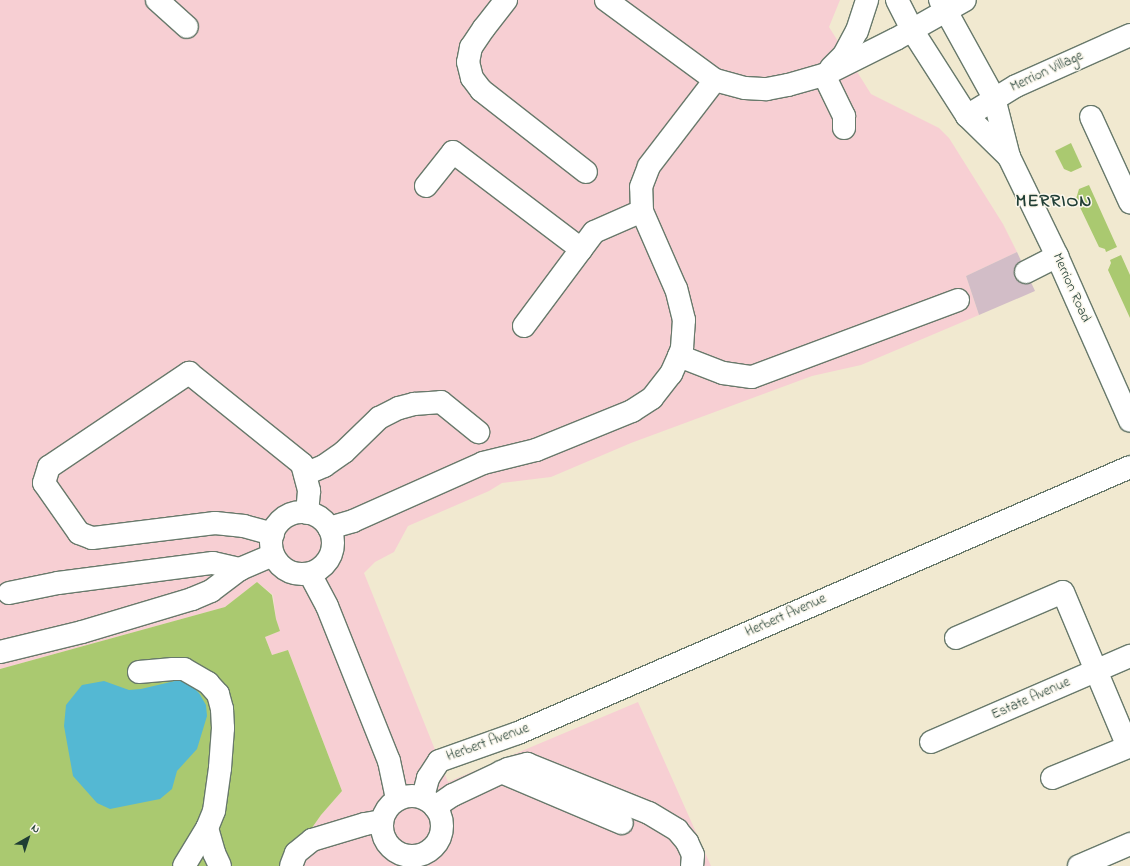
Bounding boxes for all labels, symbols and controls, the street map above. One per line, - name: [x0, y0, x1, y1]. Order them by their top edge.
- street label: Merrion Village: [1008, 48, 1086, 96]
- district label: MERRION: [1016, 191, 1092, 213]
- street label: Merrion Road: [1048, 251, 1094, 325]
- street label: Herbert Avenue: [743, 591, 829, 641]
- street label: Estate Avenue: [989, 674, 1073, 724]
- street label: Herbert Avenue: [444, 720, 532, 766]
- north arrow: [8, 818, 48, 858]
- text: N: [28, 820, 43, 837]

